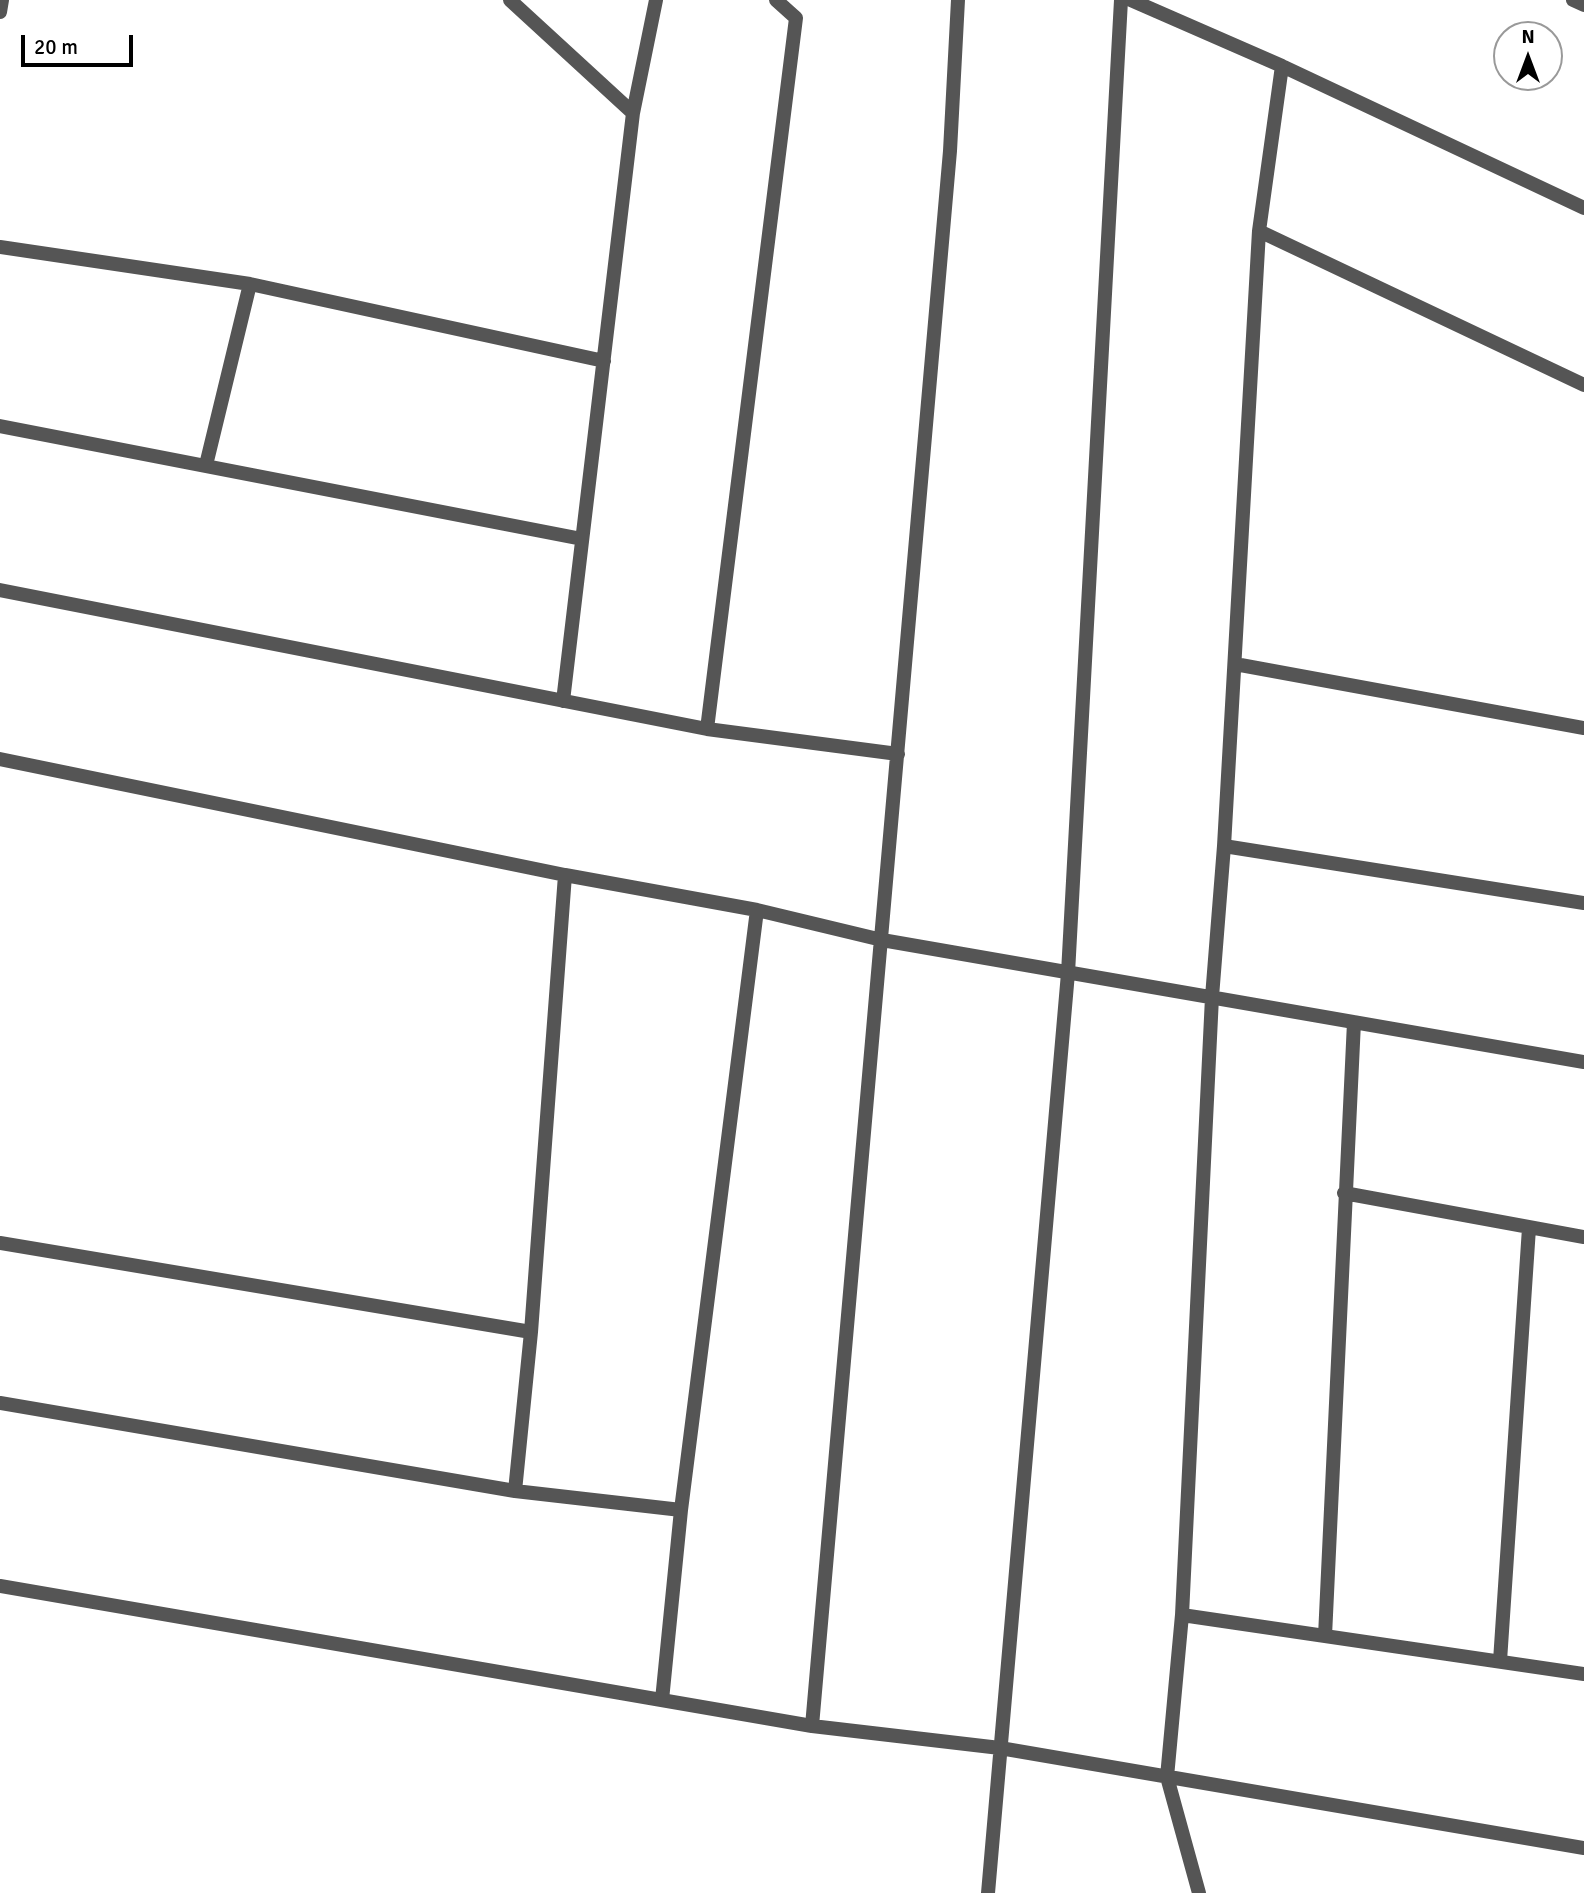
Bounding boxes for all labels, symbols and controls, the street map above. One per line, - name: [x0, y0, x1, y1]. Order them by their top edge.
- scale bar: [24, 21, 136, 65]
- north arrow: [1493, 21, 1563, 91]
- text: N: [1521, 25, 1535, 49]
- text: 20 m: [34, 34, 78, 60]

